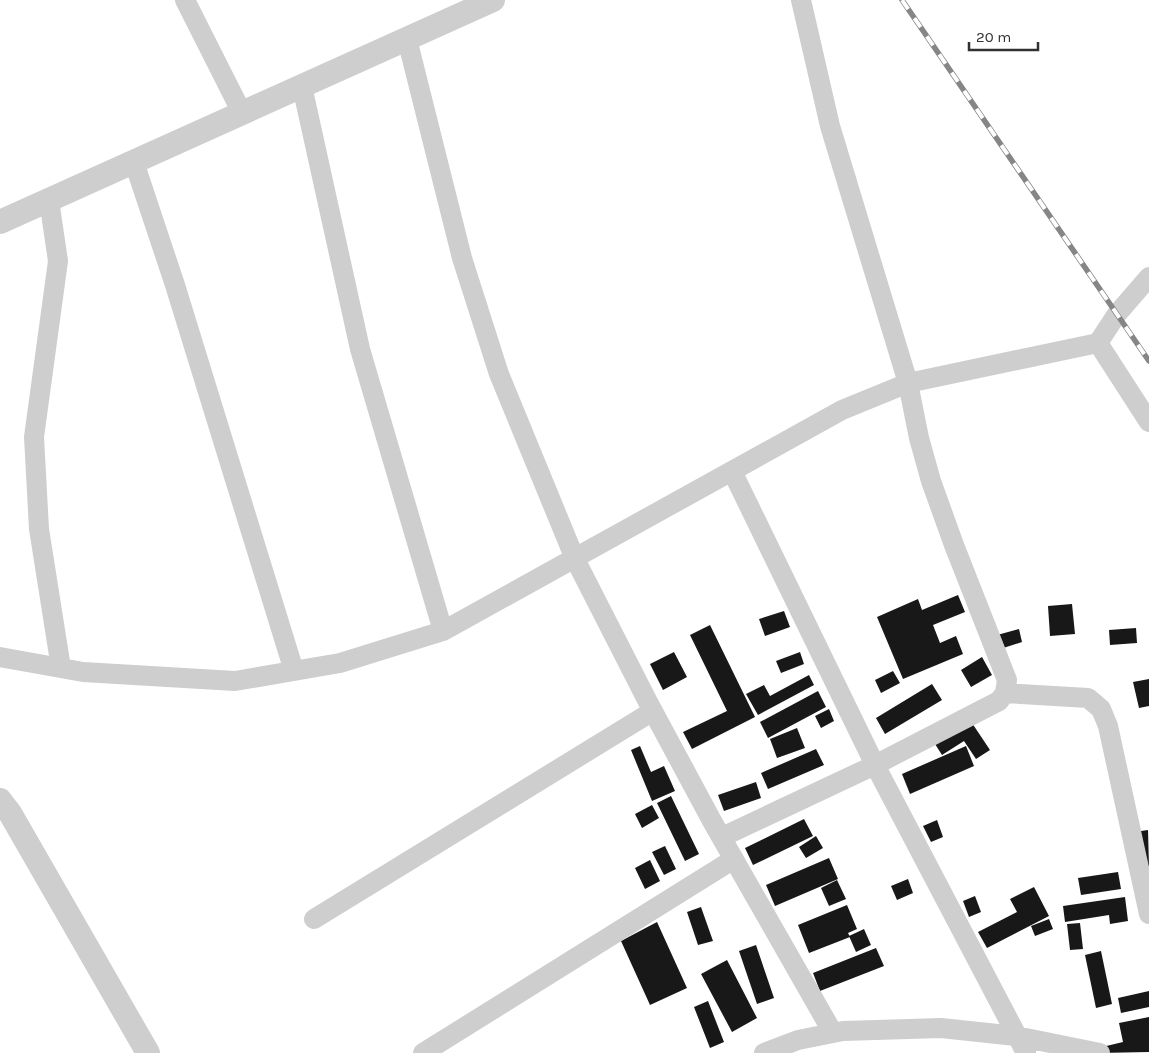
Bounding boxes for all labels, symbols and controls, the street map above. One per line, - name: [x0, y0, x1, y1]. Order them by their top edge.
- scale bar: [969, 20, 1038, 52]
- text: 20 m: [976, 28, 1011, 46]

